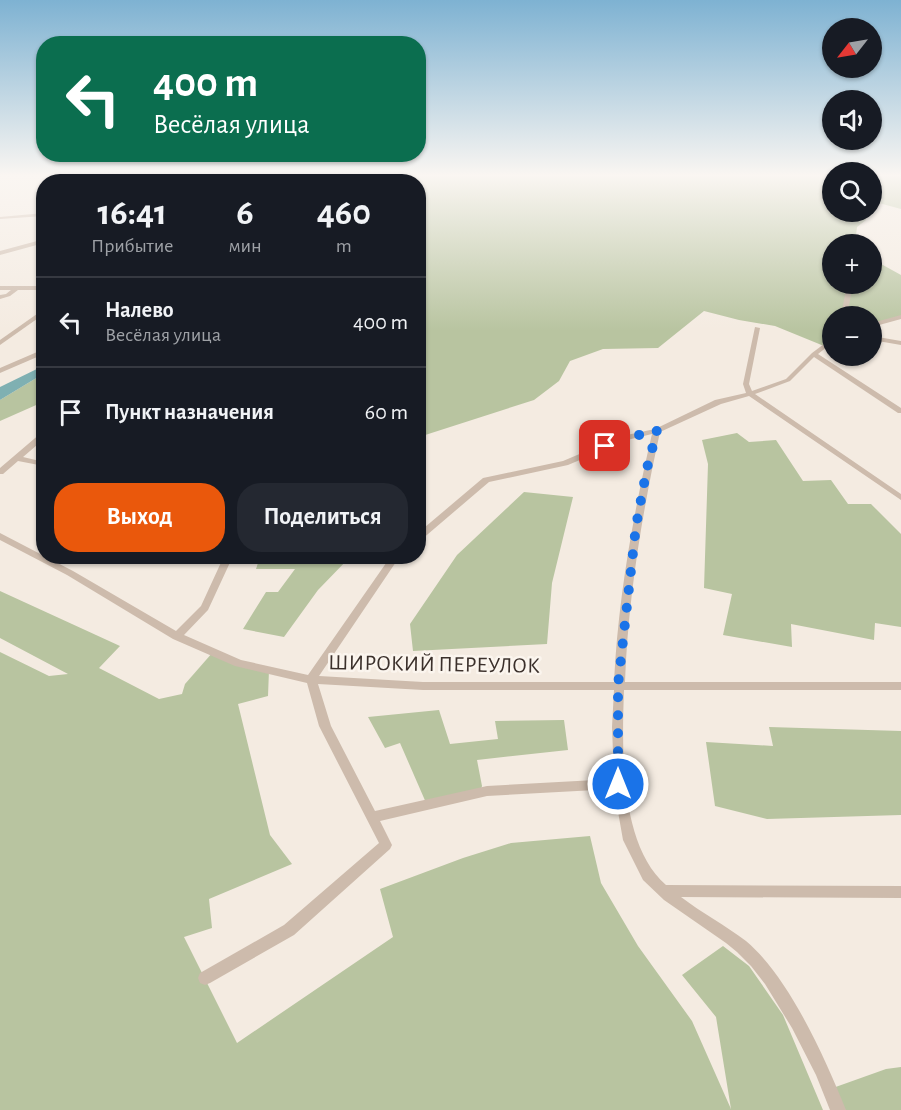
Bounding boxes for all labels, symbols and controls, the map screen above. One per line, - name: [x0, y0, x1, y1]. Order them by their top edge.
- north arrow: [822, 18, 882, 78]
- map controls: [822, 18, 882, 366]
- icon: left: [54, 60, 132, 138]
- text: 400 m: [153, 62, 258, 104]
- button: sound: [822, 90, 882, 150]
- text: Весёлая улица: [153, 111, 310, 138]
- button: search: [822, 162, 882, 222]
- text: 16:41: [97, 195, 167, 231]
- text: 6: [236, 195, 254, 231]
- text: 460: [317, 195, 371, 231]
- button: +: [822, 234, 882, 294]
- text: Прибытие: [91, 236, 173, 256]
- text: мин: [228, 236, 262, 256]
- text: m: [336, 236, 352, 256]
- text: Налево: [105, 299, 174, 321]
- icon: left: [54, 306, 87, 339]
- button: −: [822, 306, 882, 366]
- text: 400 m: [353, 311, 408, 333]
- text: Весёлая улица: [105, 325, 221, 345]
- icon: arrive: [54, 396, 87, 429]
- text: Пункт назначения: [105, 401, 274, 423]
- text: 60 m: [365, 401, 408, 423]
- pin: [579, 420, 630, 471]
- icon: arrive: [588, 429, 621, 462]
- button: Выход: [54, 483, 225, 552]
- button: Поделиться: [237, 483, 408, 552]
- street label: ШИРОКИЙ ПЕРЕУЛОК: [328, 651, 540, 677]
- position arrow: [586, 752, 650, 816]

